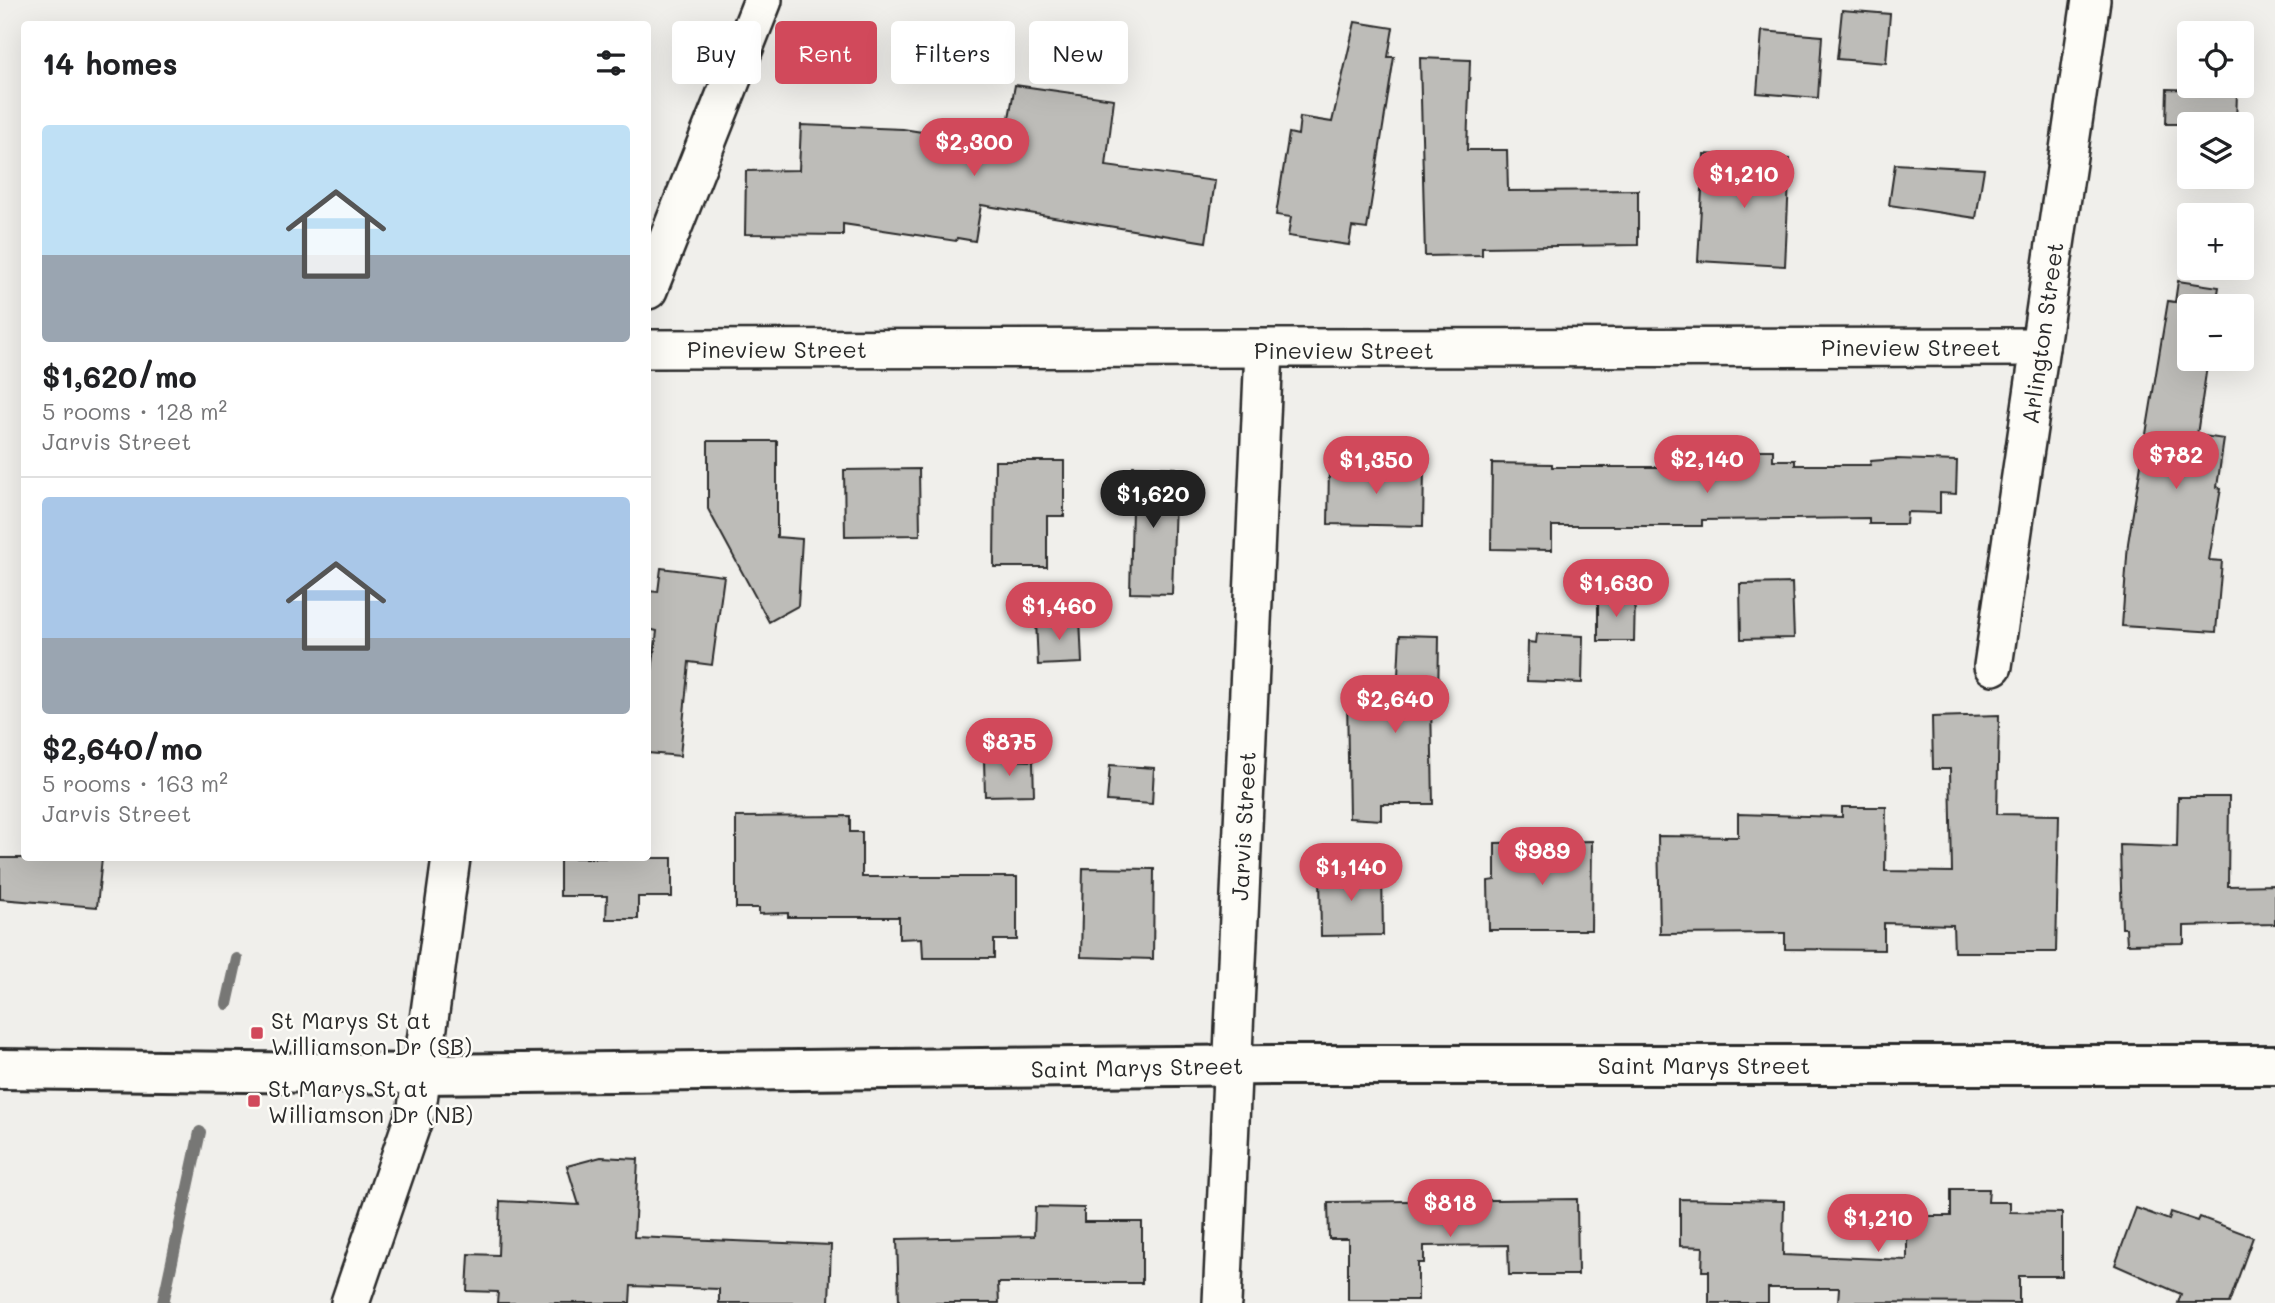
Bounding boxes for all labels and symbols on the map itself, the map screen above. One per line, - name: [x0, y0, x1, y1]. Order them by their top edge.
- pin: $2,300: [917, 118, 1031, 178]
- pin: $1,210: [1687, 150, 1801, 210]
- street label: Arlington Street: [2014, 240, 2070, 426]
- street label: Pineview Street: [1821, 332, 2001, 362]
- street label: Pineview Street: [687, 334, 867, 364]
- street label: Pineview Street: [1254, 335, 1434, 365]
- pin: $782: [2135, 432, 2217, 491]
- pin: $2,140: [1650, 435, 1764, 495]
- pin: $1,350: [1319, 436, 1433, 496]
- pin: $1,620: [1096, 470, 1210, 530]
- pin: $1,630: [1559, 560, 1673, 619]
- pin: $1,460: [1002, 582, 1116, 642]
- pin: $2,640: [1338, 676, 1452, 735]
- pin: $875: [968, 718, 1050, 778]
- street label: Jarvis Street: [1224, 751, 1262, 901]
- pin: $989: [1501, 828, 1583, 887]
- pin: $1,140: [1294, 844, 1408, 903]
- place label: St Marys St at Williamson Dr (SB): [271, 1005, 472, 1061]
- marker: St Marys St at Williamson Dr (SB): [249, 1025, 265, 1041]
- street label: Saint Marys Street: [1031, 1050, 1243, 1084]
- street label: Saint Marys Street: [1598, 1050, 1810, 1080]
- place label: St Marys St at Williamson Dr (NB): [268, 1073, 473, 1129]
- marker: St Marys St at Williamson Dr (NB): [246, 1093, 262, 1109]
- pin: $818: [1409, 1180, 1491, 1239]
- pin: $1,210: [1821, 1194, 1935, 1254]

